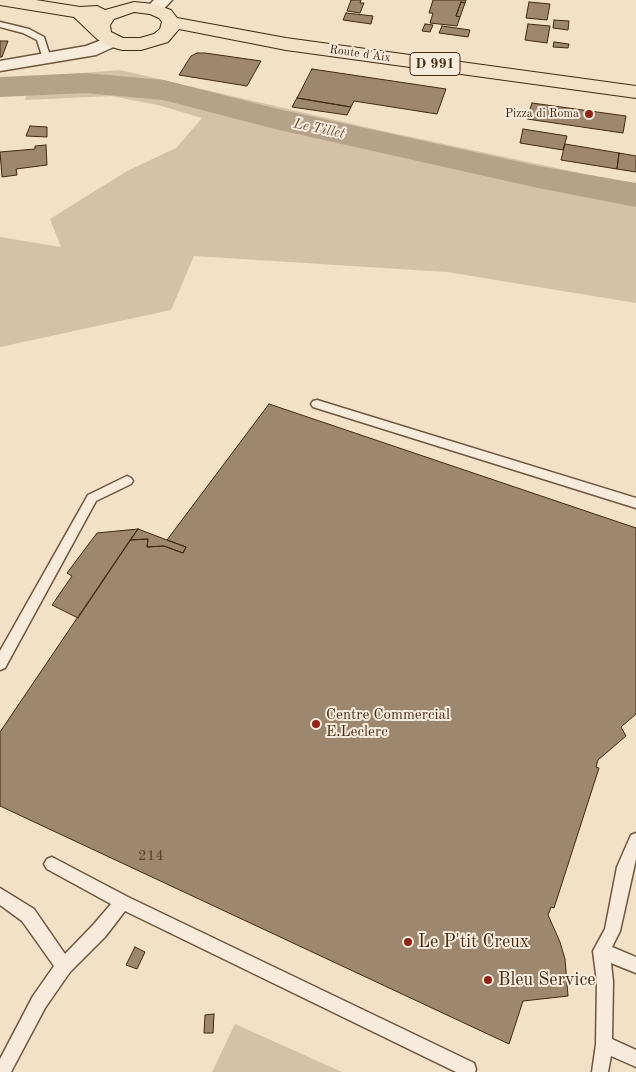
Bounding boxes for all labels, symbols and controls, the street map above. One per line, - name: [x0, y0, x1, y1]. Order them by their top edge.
- street label: Route d'Aix: [328, 43, 392, 65]
- road number: D 991: [410, 52, 460, 76]
- place label: Pizza di Roma: [505, 107, 579, 121]
- marker: Pizza di Roma: [583, 108, 595, 120]
- water label: Le Tillet: [292, 115, 346, 143]
- place label: Centre Commercial E.Leclerc: [326, 706, 450, 741]
- marker: Centre Commercial E.Leclerc: [310, 718, 322, 730]
- house number: 214: [138, 847, 164, 865]
- place label: Le P'tit Creux: [418, 931, 529, 953]
- marker: Le P'tit Creux: [402, 936, 414, 948]
- place label: Bleu Service: [498, 969, 596, 991]
- marker: Bleu Service: [482, 974, 494, 986]

